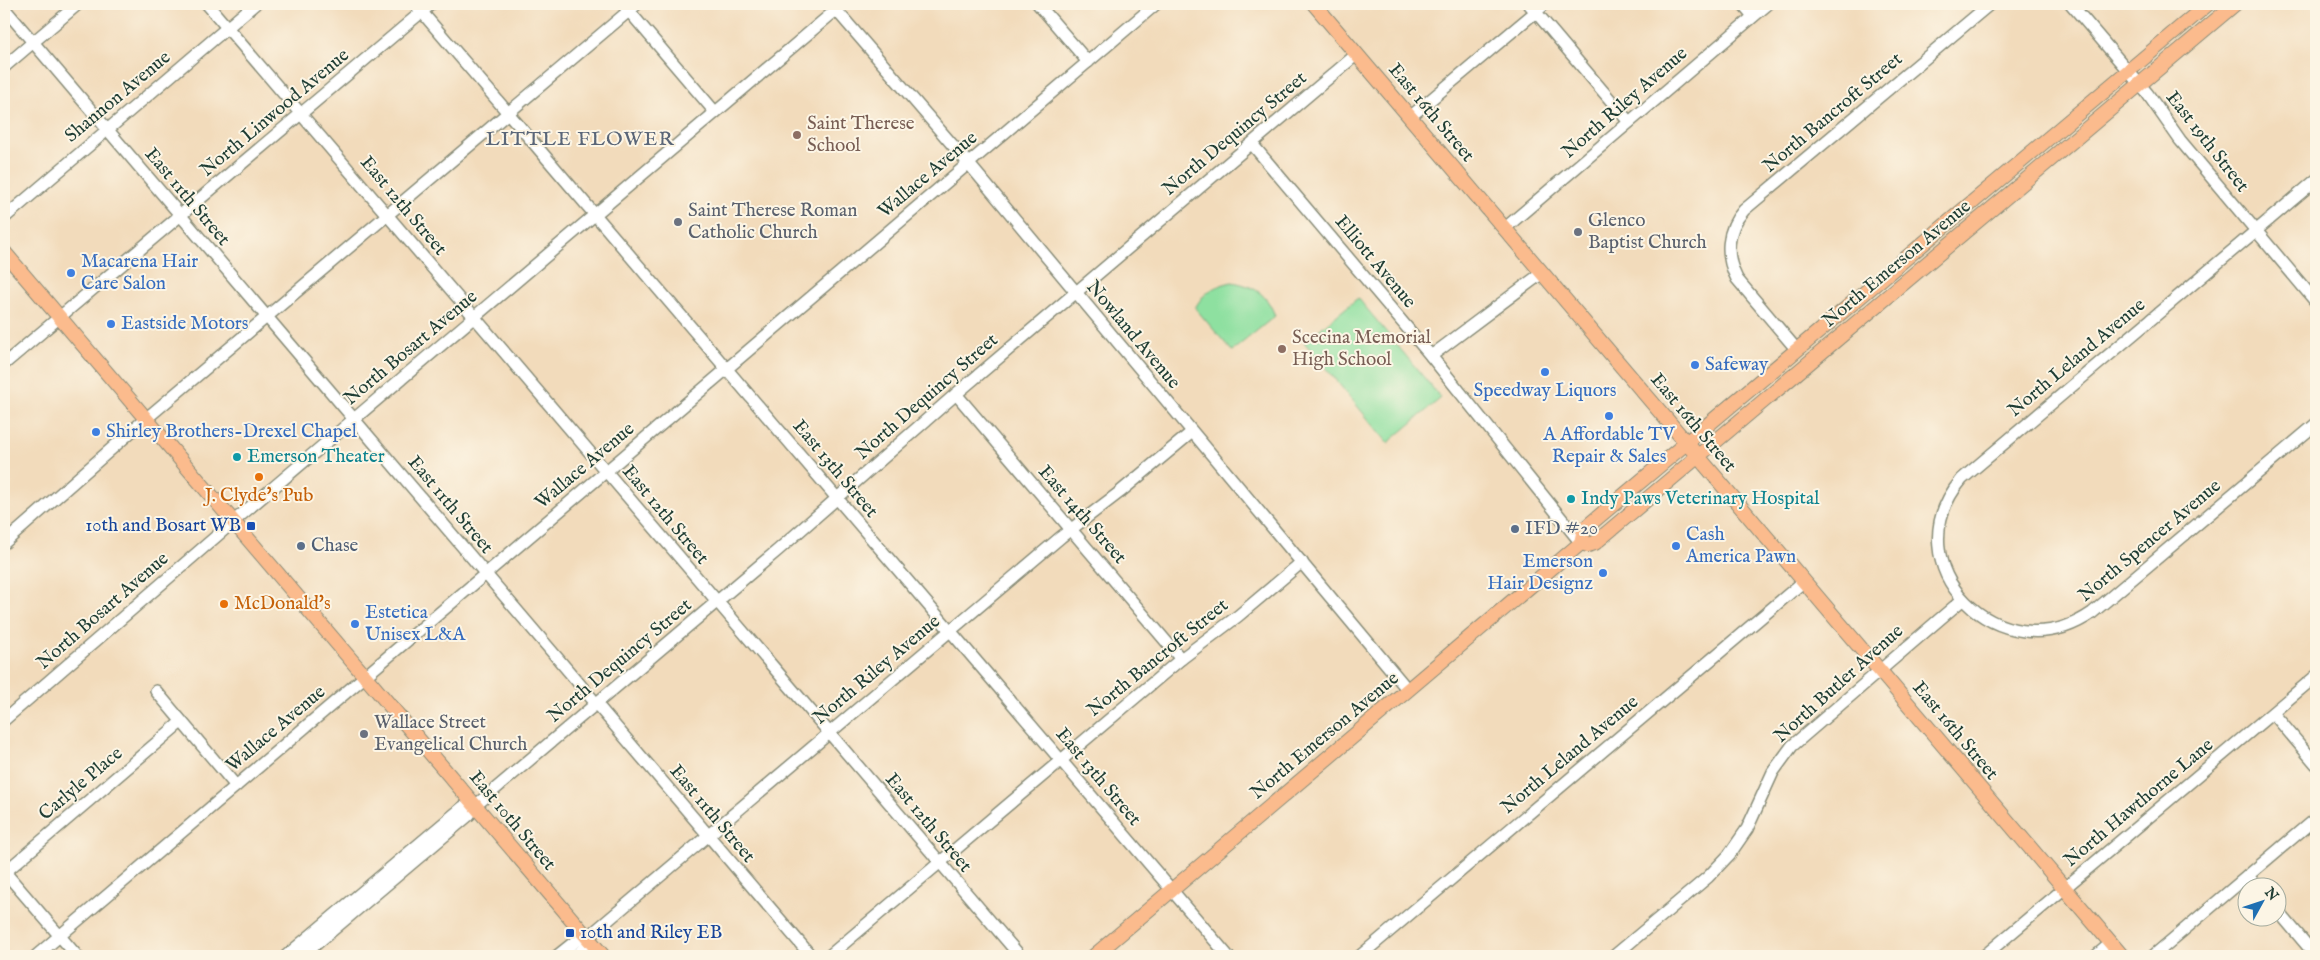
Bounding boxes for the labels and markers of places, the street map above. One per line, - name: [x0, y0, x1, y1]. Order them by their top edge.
- place label: Saint Therese School: [807, 112, 915, 158]
- marker: Saint Therese School: [791, 129, 803, 141]
- place label: Saint Therese Roman Catholic Church: [688, 199, 857, 245]
- place label: Glenco Baptist Church: [1588, 209, 1707, 255]
- marker: Saint Therese Roman Catholic Church: [672, 216, 684, 228]
- marker: Glenco Baptist Church: [1572, 226, 1584, 238]
- place label: Macarena Hair Care Salon: [81, 250, 198, 296]
- marker: Macarena Hair Care Salon: [65, 267, 77, 279]
- place label: Eastside Motors: [121, 312, 248, 336]
- marker: Eastside Motors: [105, 318, 117, 330]
- place label: Scecina Memorial High School: [1292, 326, 1432, 372]
- marker: Scecina Memorial High School: [1276, 343, 1288, 355]
- place label: Safeway: [1705, 353, 1769, 377]
- marker: Safeway: [1689, 359, 1701, 371]
- marker: Speedway Liquors: [1539, 366, 1551, 378]
- place label: Speedway Liquors: [1474, 379, 1616, 403]
- marker: A Affordable TV Repair & Sales: [1603, 410, 1615, 422]
- place label: Shirley Brothers-Drexel Chapel: [106, 420, 358, 444]
- place label: A Affordable TV Repair & Sales: [1542, 423, 1675, 469]
- marker: Shirley Brothers-Drexel Chapel: [90, 426, 102, 438]
- place label: Emerson Theater: [247, 445, 385, 469]
- marker: Emerson Theater: [231, 451, 243, 463]
- marker: J. Clyde's Pub: [253, 471, 265, 483]
- place label: J. Clyde's Pub: [203, 484, 313, 508]
- place label: Indy Paws Veterinary Hospital: [1581, 487, 1820, 511]
- marker: Indy Paws Veterinary Hospital: [1565, 493, 1577, 505]
- place label: 10th and Bosart WB: [85, 514, 241, 538]
- place label: IFD #20: [1525, 517, 1598, 541]
- marker: 10th and Bosart WB: [245, 520, 257, 532]
- marker: IFD #20: [1509, 523, 1521, 535]
- place label: Cash America Pawn: [1685, 523, 1796, 569]
- place label: Chase: [311, 534, 359, 558]
- marker: Chase: [295, 540, 307, 552]
- marker: Cash America Pawn: [1670, 540, 1682, 552]
- place label: Emerson Hair Designz: [1487, 550, 1593, 596]
- marker: Emerson Hair Designz: [1597, 567, 1609, 579]
- place label: McDonald's: [234, 592, 331, 616]
- marker: McDonald's: [218, 598, 230, 610]
- place label: Estetica Unisex L&A: [365, 601, 466, 647]
- marker: Estetica Unisex L&A: [349, 618, 361, 630]
- place label: Wallace Street Evangelical Church: [374, 711, 527, 757]
- marker: Wallace Street Evangelical Church: [358, 728, 370, 740]
- place label: 10th and Riley EB: [580, 921, 722, 945]
- marker: 10th and Riley EB: [564, 927, 576, 939]

